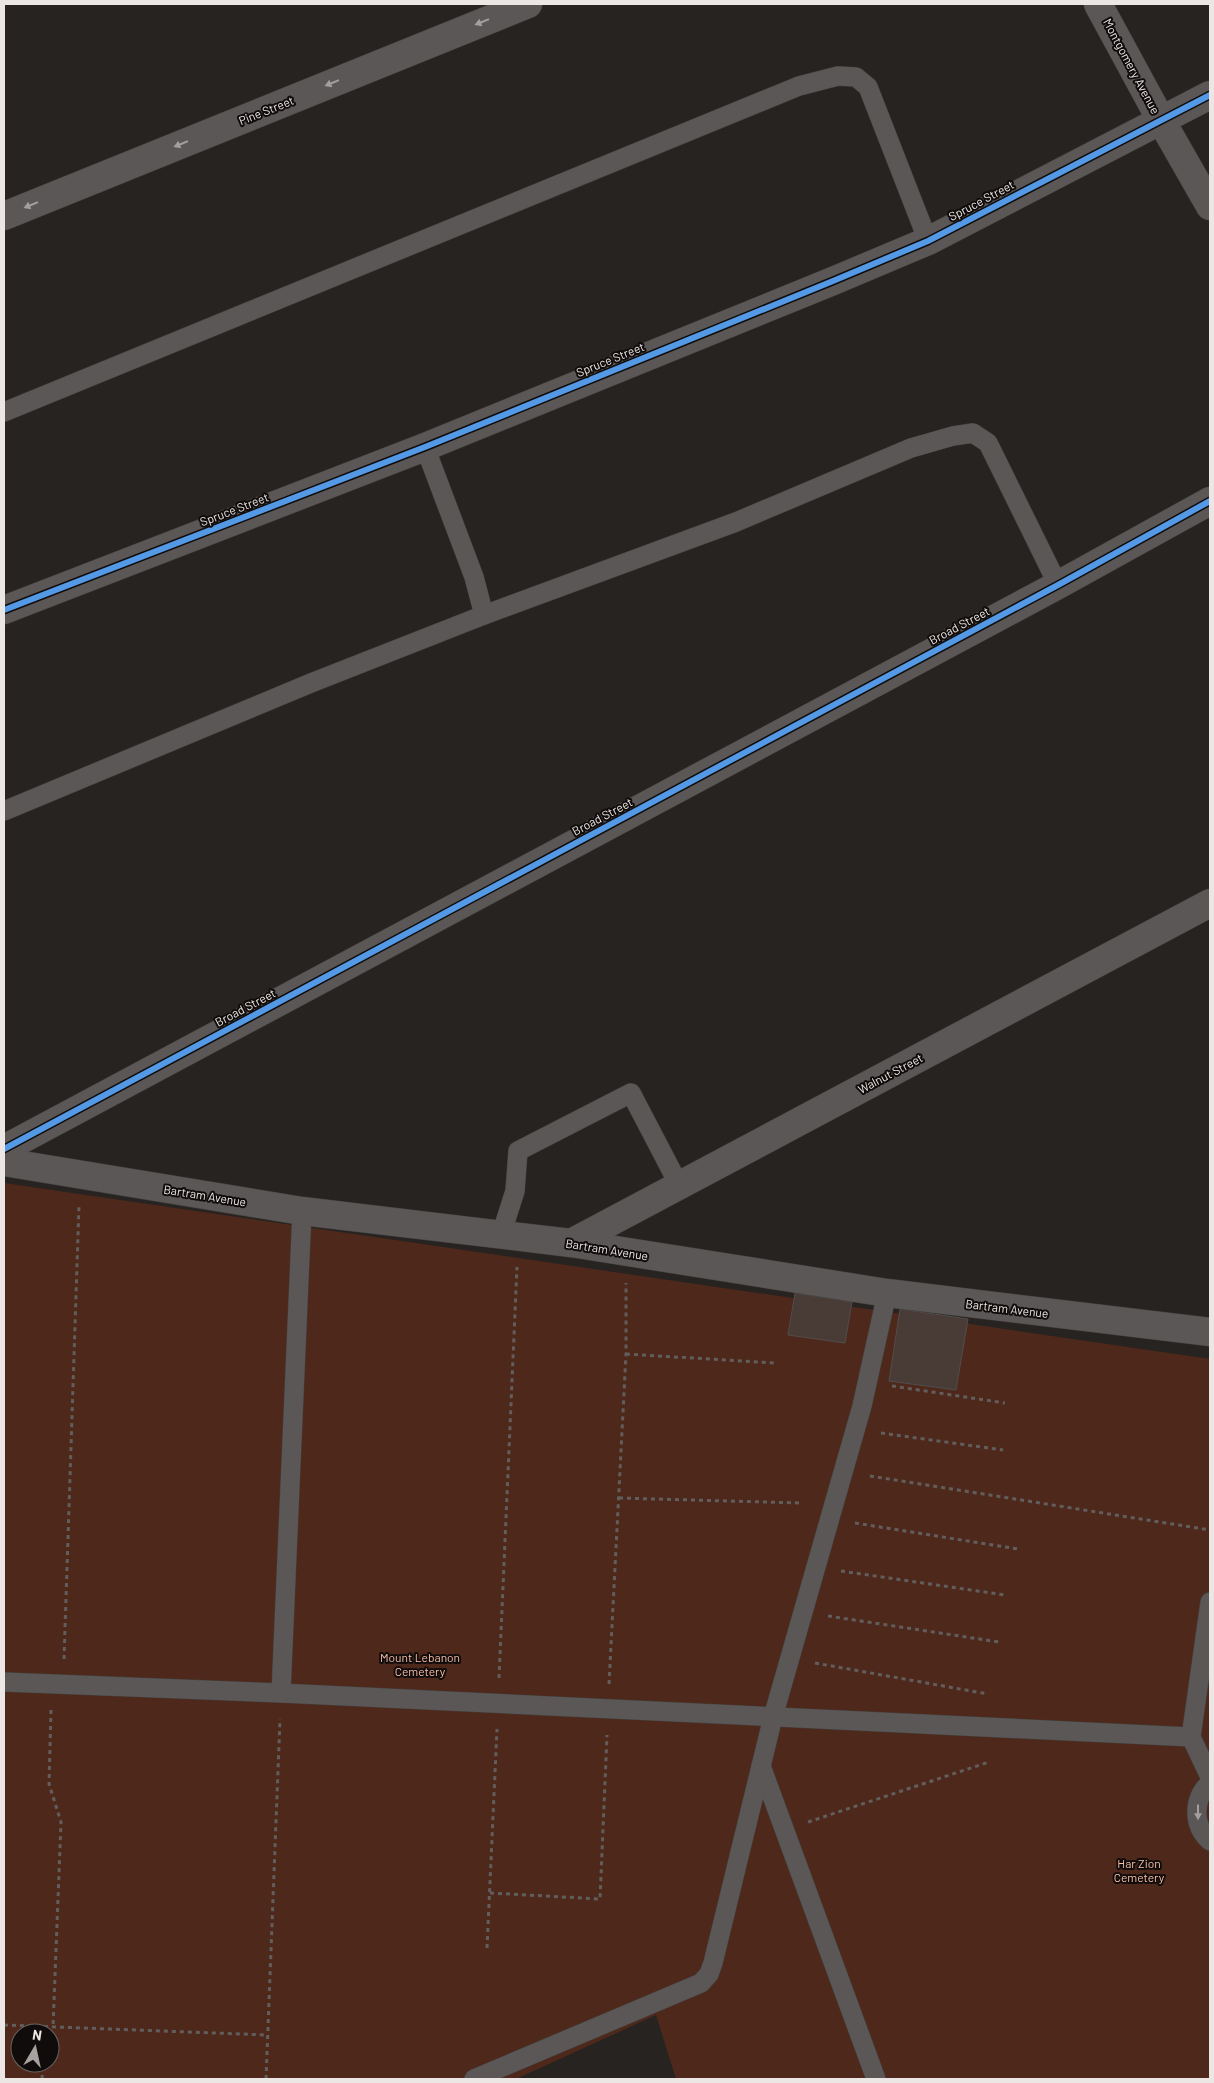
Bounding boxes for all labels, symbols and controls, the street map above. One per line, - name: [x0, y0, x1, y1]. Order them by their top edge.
- street label: Montgomery Avenue: [1101, 16, 1163, 116]
- one-way arrow: [475, 19, 490, 26]
- one-way arrow: [324, 79, 339, 87]
- street label: Pine Street: [236, 93, 296, 127]
- one-way arrow: [173, 140, 188, 148]
- street label: Spruce Street: [946, 177, 1016, 223]
- one-way arrow: [23, 201, 38, 209]
- street label: Spruce Street: [574, 339, 646, 379]
- street label: Spruce Street: [198, 490, 270, 528]
- street label: Broad Street: [926, 603, 992, 647]
- street label: Broad Street: [569, 794, 635, 838]
- street label: Broad Street: [212, 985, 278, 1029]
- street label: Walnut Street: [855, 1050, 925, 1096]
- street label: Bartram Avenue: [163, 1182, 247, 1208]
- street label: Bartram Avenue: [565, 1236, 649, 1262]
- street label: Bartram Avenue: [965, 1296, 1049, 1320]
- park label: Mount Lebanon Cemetery: [380, 1650, 460, 1678]
- one-way arrow: [1194, 1804, 1202, 1820]
- park label: Har Zion Cemetery: [1114, 1856, 1165, 1884]
- north arrow: [10, 2023, 60, 2073]
- text: N: [31, 2026, 43, 2044]

